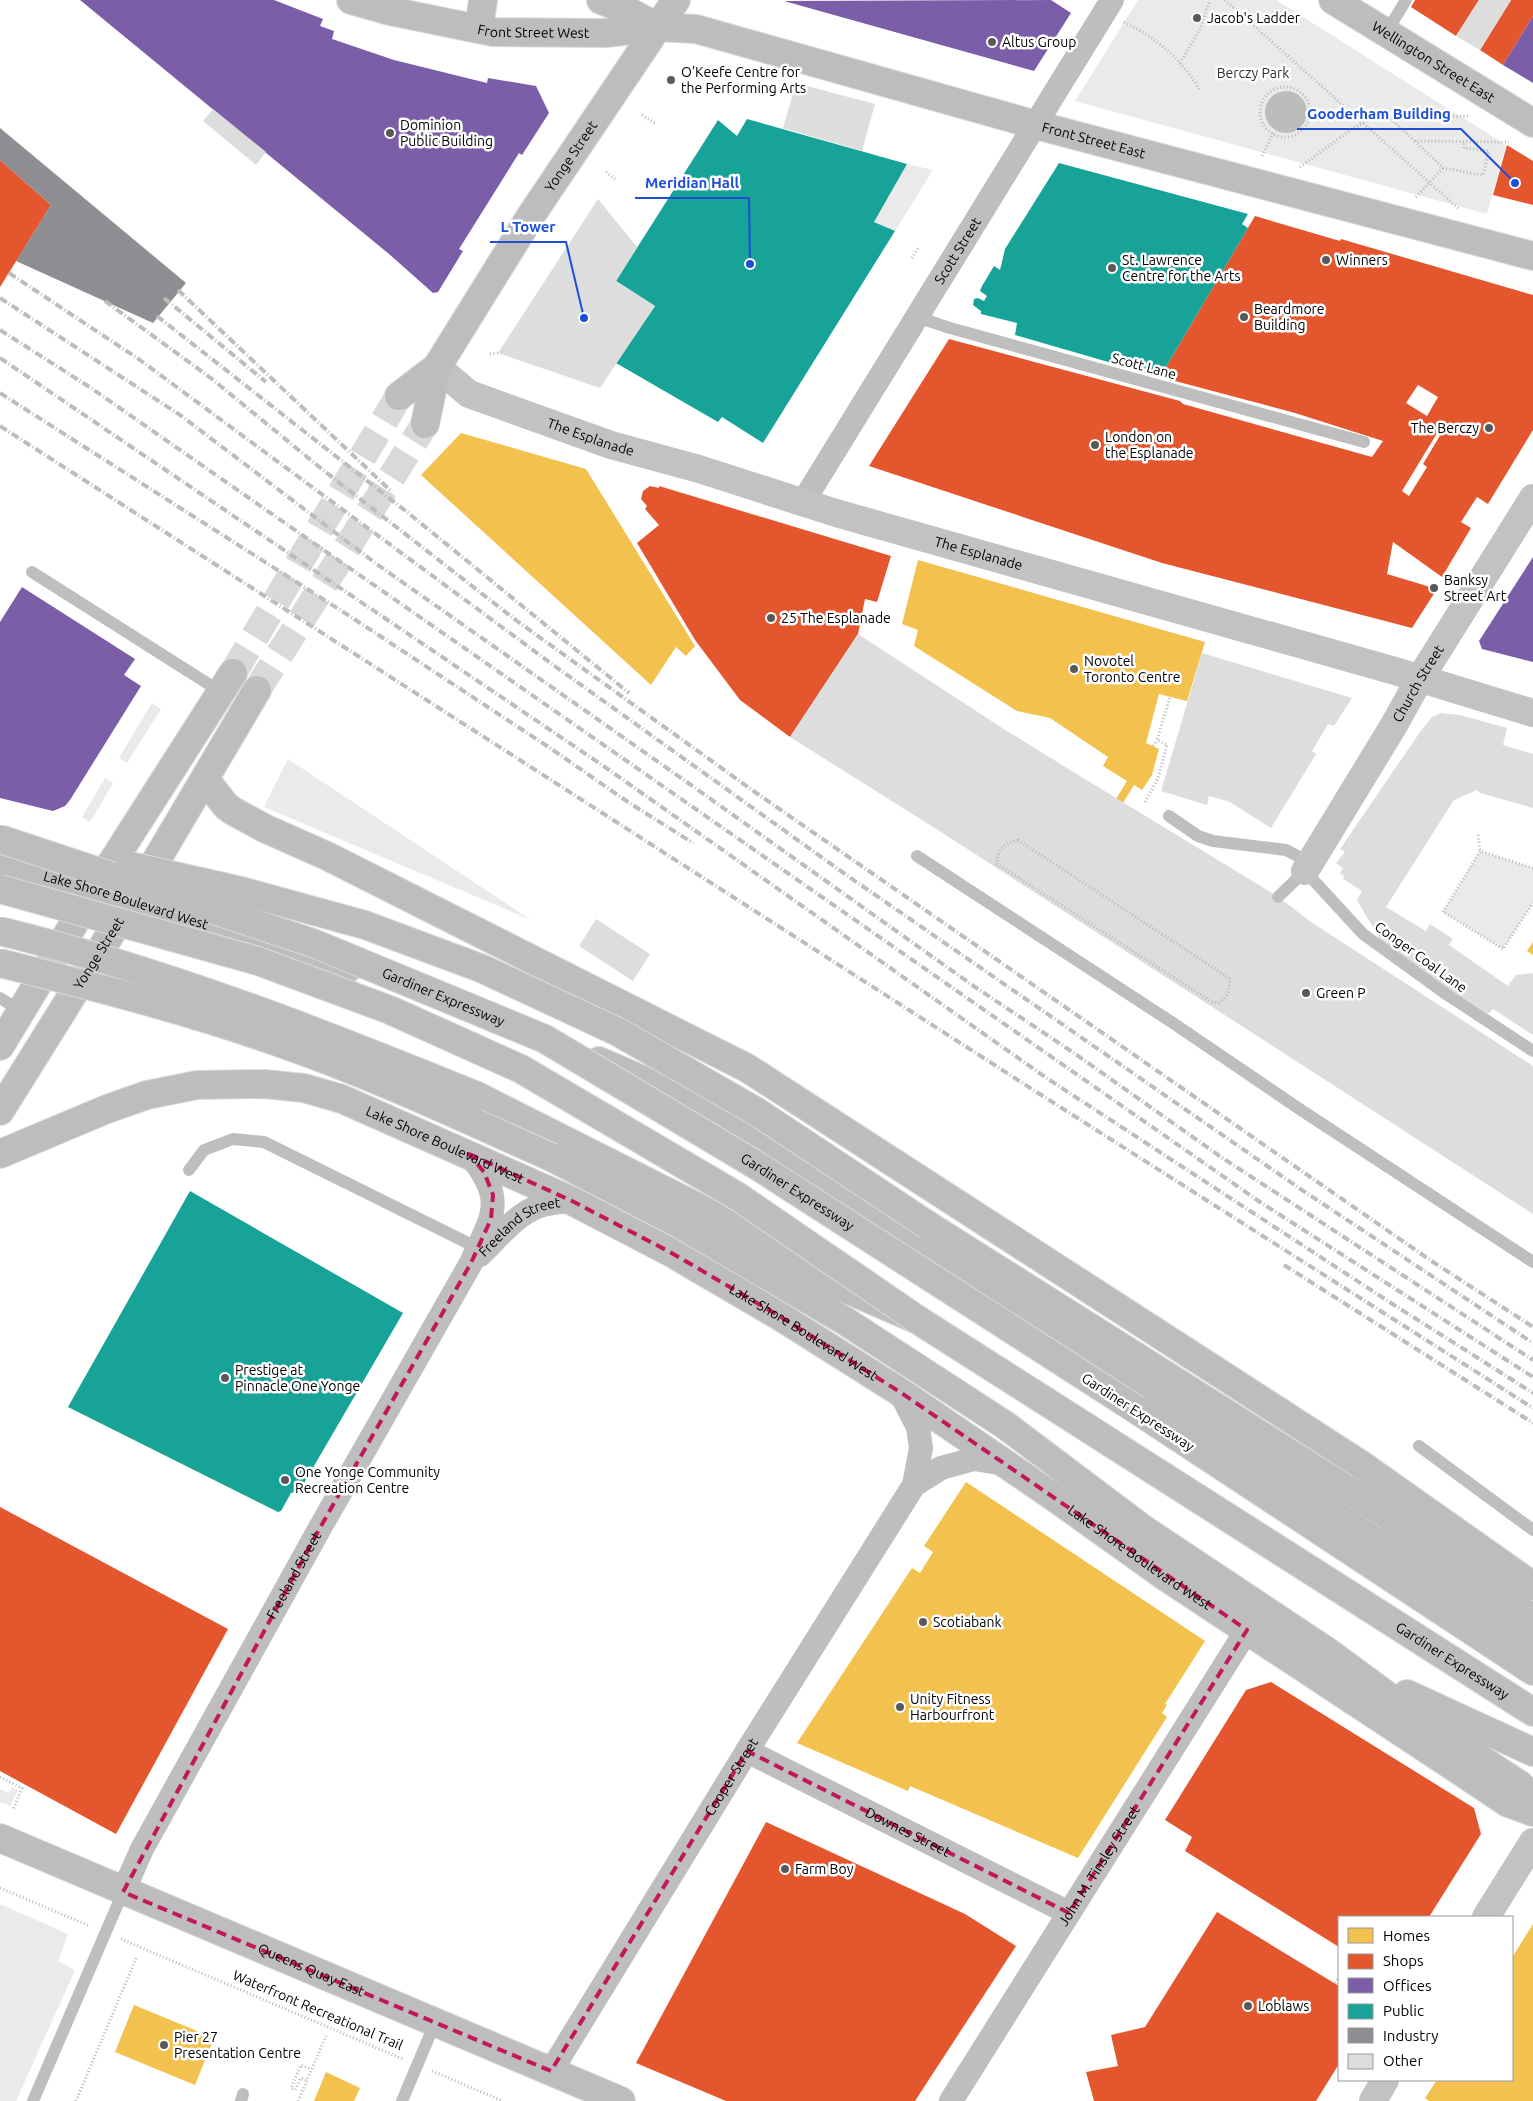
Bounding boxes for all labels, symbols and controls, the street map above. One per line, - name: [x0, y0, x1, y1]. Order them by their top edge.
- place label: Jacob's Ladder: [1207, 10, 1301, 26]
- marker: Jacob's Ladder: [1191, 12, 1203, 24]
- street label: Wellington Street East: [1369, 18, 1498, 106]
- street label: Front Street West: [476, 21, 590, 41]
- place label: Altus Group: [1002, 34, 1077, 50]
- marker: Altus Group: [986, 36, 998, 48]
- place label: O’Keefe Centre for the Performing Arts: [681, 64, 806, 96]
- park label: Berczy Park: [1217, 65, 1289, 81]
- marker: O’Keefe Centre for the Performing Arts: [665, 74, 677, 86]
- callout: Gooderham Building: [1297, 99, 1461, 129]
- text: Gooderham Building: [1307, 105, 1451, 122]
- place label: Dominion Public Building: [400, 117, 493, 149]
- street label: Yonge Street: [541, 117, 601, 195]
- street label: Front Street East: [1040, 119, 1148, 162]
- marker: Dominion Public Building: [384, 127, 396, 139]
- callout: Meridian Hall: [635, 168, 749, 198]
- text: Meridian Hall: [645, 174, 739, 191]
- callout: L Tower: [490, 212, 566, 242]
- street label: Scott Street: [931, 214, 984, 287]
- text: L Tower: [500, 218, 556, 235]
- place label: St. Lawrence Centre for the Arts: [1122, 252, 1240, 284]
- place label: Winners: [1336, 252, 1388, 268]
- marker: Winners: [1320, 254, 1332, 266]
- marker: St. Lawrence Centre for the Arts: [1106, 262, 1118, 274]
- place label: Beardmore Building: [1254, 301, 1325, 333]
- marker: Beardmore Building: [1238, 311, 1250, 323]
- street label: Scott Lane: [1110, 350, 1178, 382]
- street label: The Esplanade: [545, 415, 636, 459]
- place label: The Berczy: [1411, 420, 1479, 436]
- marker: The Berczy: [1483, 422, 1495, 434]
- place label: London on the Esplanade: [1105, 429, 1194, 461]
- marker: London on the Esplanade: [1089, 439, 1101, 451]
- street label: The Esplanade: [933, 533, 1024, 573]
- place label: Banksy Street Art: [1444, 572, 1507, 604]
- marker: Banksy Street Art: [1428, 582, 1440, 594]
- place label: 25 The Esplanade: [781, 610, 891, 626]
- marker: 25 The Esplanade: [765, 612, 777, 624]
- street label: Church Street: [1389, 642, 1447, 725]
- place label: Novotel Toronto Centre: [1084, 653, 1180, 685]
- marker: Novotel Toronto Centre: [1068, 663, 1080, 675]
- street label: Lake Shore Boulevard West: [42, 868, 211, 933]
- street label: Yonge Street: [70, 914, 127, 992]
- street label: Conger Coal Lane: [1372, 918, 1470, 996]
- street label: Gardiner Expressway: [380, 965, 507, 1029]
- place label: Green P: [1316, 985, 1366, 1001]
- marker: Green P: [1300, 987, 1312, 999]
- street label: Lake Shore Boulevard West: [364, 1103, 527, 1187]
- street label: Gardiner Expressway: [738, 1150, 857, 1234]
- street label: Freeland Street: [475, 1194, 562, 1260]
- street label: Lake Shore Boulevard West: [726, 1281, 881, 1384]
- place label: Prestige at Pinnacle One Yonge: [235, 1362, 360, 1394]
- street label: Gardiner Expressway: [1079, 1370, 1197, 1454]
- marker: Prestige at Pinnacle One Yonge: [219, 1372, 231, 1384]
- place label: One Yonge Community Recreation Centre: [295, 1464, 440, 1496]
- marker: One Yonge Community Recreation Centre: [279, 1474, 291, 1486]
- street label: Lake Shore Boulevard West: [1065, 1502, 1215, 1613]
- street label: Freeland Street: [263, 1528, 325, 1622]
- place label: Scotiabank: [933, 1614, 1002, 1630]
- marker: Scotiabank: [917, 1616, 929, 1628]
- street label: Gardiner Expressway: [1393, 1619, 1512, 1703]
- place label: Unity Fitness Harbourfront: [910, 1691, 995, 1723]
- marker: Unity Fitness Harbourfront: [894, 1701, 906, 1713]
- street label: Cooper Street: [701, 1734, 761, 1819]
- street label: John M. Tinsley Street: [1055, 1802, 1143, 1929]
- street label: Downes Street: [863, 1804, 953, 1860]
- place label: Farm Boy: [795, 1861, 854, 1877]
- marker: Farm Boy: [779, 1863, 791, 1875]
- legend: [1338, 1916, 1513, 2081]
- text: Homes: [1383, 1927, 1430, 1944]
- street label: Queens Quay East: [255, 1940, 367, 2000]
- text: Shops: [1383, 1952, 1424, 1969]
- street label: Waterfront Recreational Trail: [231, 1967, 406, 2053]
- text: Offices: [1383, 1977, 1431, 1994]
- place label: Loblaws: [1258, 1998, 1309, 2014]
- marker: Loblaws: [1242, 2000, 1254, 2012]
- text: Public: [1383, 2002, 1424, 2019]
- text: Industry: [1383, 2027, 1438, 2044]
- place label: Pier 27 Presentation Centre: [174, 2029, 301, 2061]
- marker: Pier 27 Presentation Centre: [158, 2039, 170, 2051]
- text: Other: [1383, 2052, 1423, 2069]

